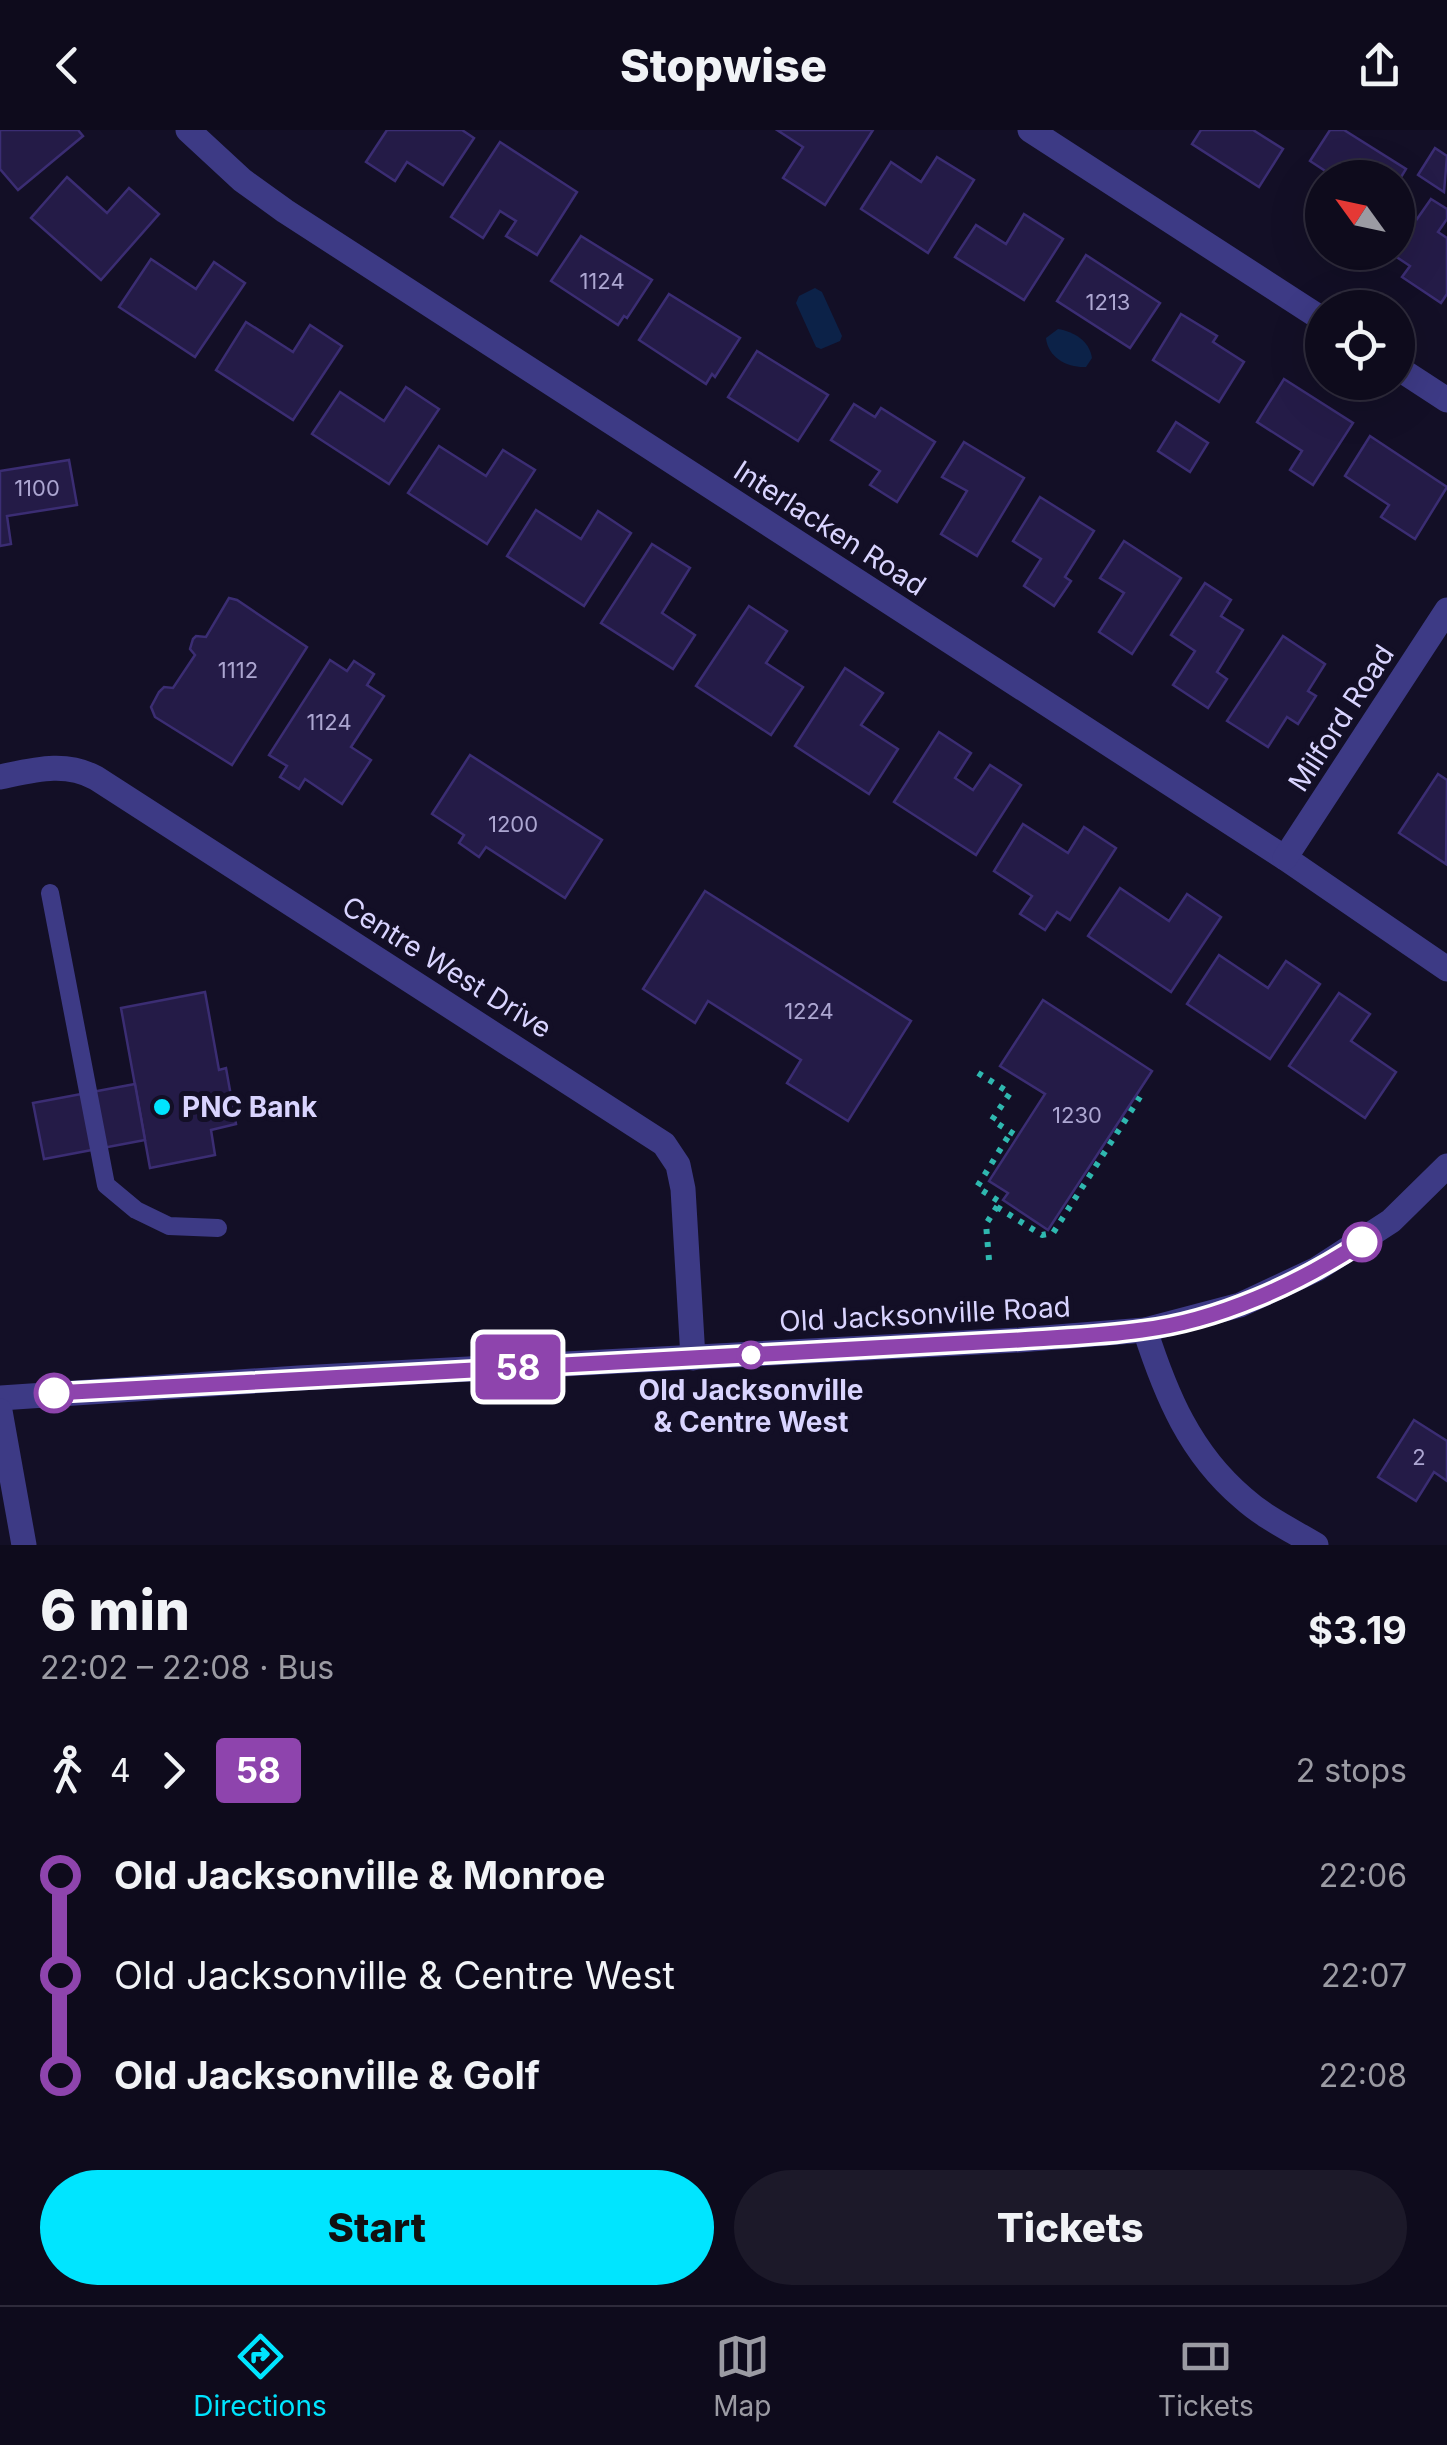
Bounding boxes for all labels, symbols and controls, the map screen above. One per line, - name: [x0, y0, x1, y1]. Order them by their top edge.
- icon: back: [40, 38, 95, 93]
- text: Stopwise: [620, 38, 827, 93]
- icon: share: [1352, 38, 1407, 93]
- north arrow: [1305, 160, 1415, 270]
- map controls: [1305, 160, 1415, 400]
- house number: 1124: [579, 268, 625, 294]
- house number: 1213: [1086, 289, 1130, 315]
- button: locate: [1305, 290, 1415, 400]
- street label: Interlacken Road: [728, 453, 932, 603]
- house number: 1100: [14, 475, 60, 501]
- street label: Milford Road: [1281, 638, 1401, 798]
- house number: 1112: [218, 657, 258, 683]
- house number: 1124: [306, 709, 352, 735]
- house number: 1200: [488, 811, 538, 837]
- street label: Centre West Drive: [336, 889, 558, 1045]
- house number: 1224: [784, 998, 834, 1024]
- place label: PNC Bank: [182, 1090, 318, 1124]
- marker: PNC Bank: [151, 1096, 173, 1118]
- house number: 1230: [1052, 1102, 1102, 1128]
- unlabelled marker: [1343, 1223, 1381, 1261]
- street label: Old Jacksonville Road: [778, 1289, 1072, 1339]
- line badge: 58: [473, 1334, 563, 1400]
- marker: Old Jacksonville & Centre West: [738, 1342, 764, 1368]
- text: 58: [495, 1346, 541, 1388]
- place label: Old Jacksonville & Centre West: [639, 1373, 863, 1439]
- unlabelled marker: [35, 1374, 73, 1412]
- house number: 2: [1412, 1444, 1426, 1470]
- text: 6 min: [40, 1577, 190, 1643]
- text: $3.19: [1308, 1607, 1407, 1653]
- text: 22:02 – 22:08 · Bus: [40, 1648, 334, 1687]
- icon: walk: [40, 1743, 95, 1798]
- icon: forward: [146, 1743, 201, 1798]
- text: 58: [236, 1749, 281, 1791]
- text: 4: [110, 1751, 131, 1790]
- text: 2 stops: [1296, 1751, 1407, 1790]
- text: Old Jacksonville & Monroe: [114, 1852, 606, 1898]
- text: 22:06: [1319, 1856, 1407, 1895]
- text: Old Jacksonville & Centre West: [114, 1952, 675, 1998]
- text: 22:07: [1321, 1956, 1407, 1995]
- text: Old Jacksonville & Golf: [114, 2052, 540, 2098]
- text: 22:08: [1319, 2056, 1407, 2095]
- button: Start: [40, 2170, 714, 2285]
- button: Tickets: [734, 2170, 1407, 2285]
- tab: Directions: [193, 2329, 327, 2423]
- tab: Map: [713, 2329, 772, 2423]
- tab: Tickets: [1158, 2329, 1254, 2423]

